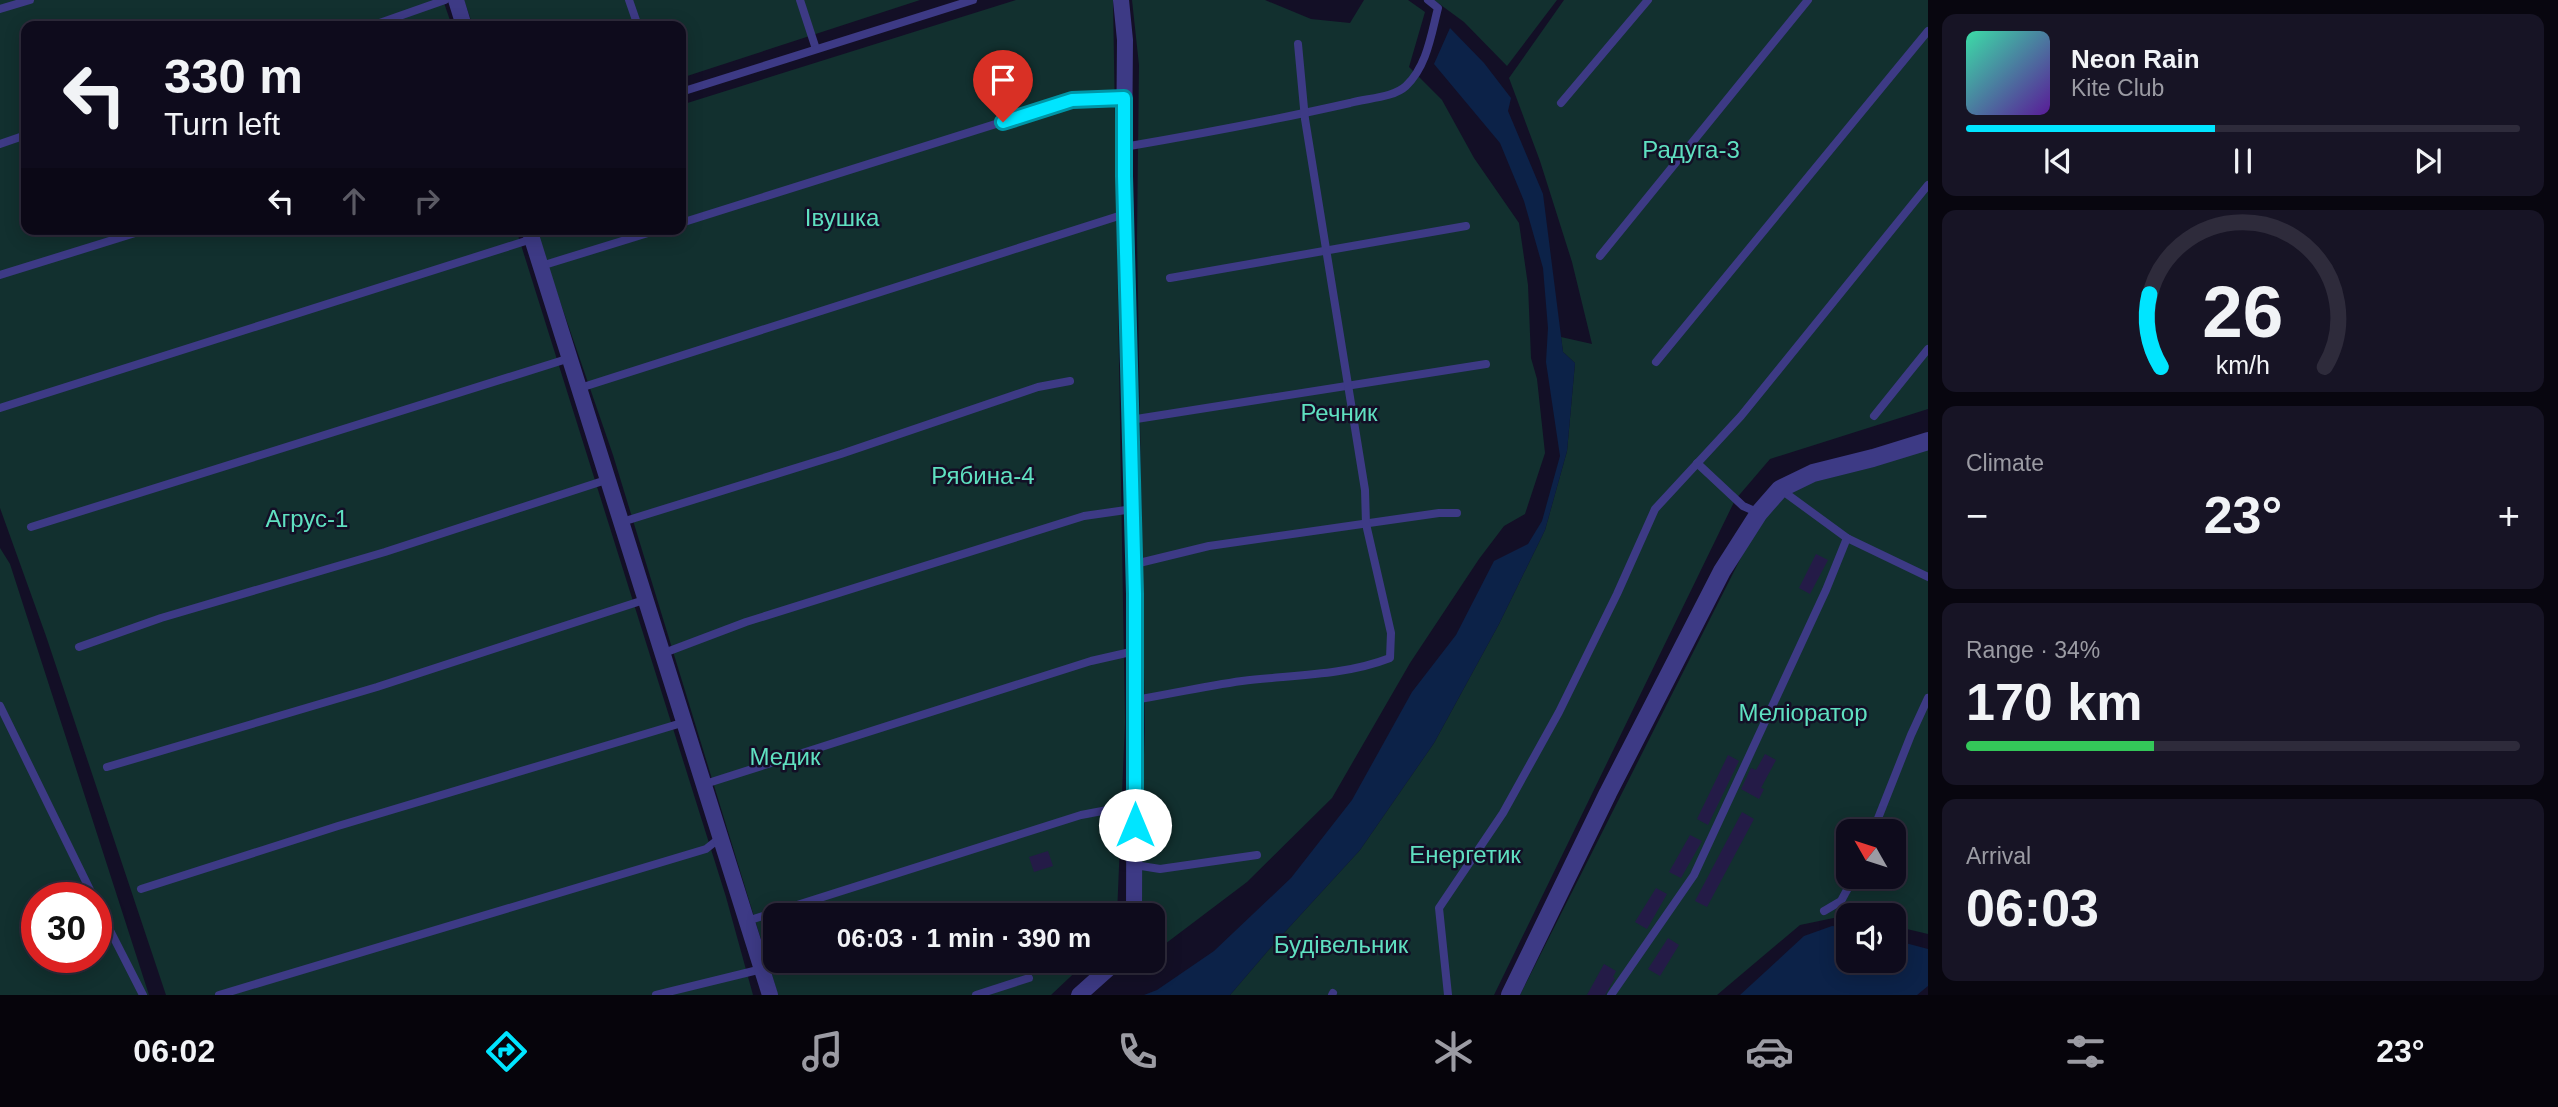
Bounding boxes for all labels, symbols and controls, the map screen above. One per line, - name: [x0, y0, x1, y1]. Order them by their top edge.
- text: Neon Rain: [2071, 44, 2200, 74]
- icon: left: [49, 49, 140, 140]
- text: 330 m: [164, 49, 303, 103]
- pin: [973, 50, 1033, 122]
- icon: arrive: [984, 61, 1022, 99]
- text: Kite Club: [2071, 75, 2164, 101]
- text: Turn left: [164, 106, 280, 142]
- park label: Радуга-3: [1642, 136, 1740, 163]
- icon: previous: [2039, 142, 2077, 180]
- icon: pause: [2224, 142, 2262, 180]
- icon: next: [2409, 142, 2447, 180]
- icon: left: [262, 182, 300, 220]
- icon: ahead: [335, 182, 373, 220]
- icon: right: [408, 182, 446, 220]
- park label: Івушка: [805, 204, 880, 231]
- text: 26: [2203, 272, 2283, 353]
- text: km/h: [2216, 351, 2270, 379]
- park label: Речник: [1300, 399, 1378, 426]
- text: Climate: [1966, 450, 2044, 476]
- park label: Рябина-4: [931, 462, 1035, 489]
- text: 23°: [2204, 486, 2282, 544]
- text: −: [1966, 495, 1988, 537]
- text: +: [2498, 495, 2520, 537]
- park label: Агрус-1: [266, 505, 348, 532]
- text: Range · 34%: [1966, 637, 2100, 663]
- text: 170 km: [1966, 673, 2142, 731]
- park label: Меліоратор: [1738, 699, 1868, 726]
- park label: Медик: [750, 743, 821, 770]
- position arrow: [1098, 788, 1172, 862]
- north arrow: [1836, 819, 1906, 889]
- map controls: [1836, 819, 1906, 973]
- park label: Енергетик: [1409, 841, 1521, 868]
- text: Arrival: [1966, 843, 2031, 869]
- text: 06:03: [1966, 879, 2099, 937]
- speed limit sign: 30: [21, 882, 112, 973]
- button: sound: [1836, 903, 1906, 973]
- text: 06:03 · 1 min · 390 m: [837, 923, 1091, 953]
- park label: Будівельник: [1274, 931, 1409, 958]
- icon: directions: [482, 1027, 531, 1076]
- icon: music: [798, 1027, 847, 1076]
- icon: phone: [1113, 1027, 1162, 1076]
- icon: climate: [1429, 1027, 1478, 1076]
- icon: car: [1745, 1027, 1794, 1076]
- icon: filters: [2061, 1027, 2110, 1076]
- text: 06:02: [133, 1033, 215, 1069]
- text: 23°: [2376, 1033, 2425, 1069]

